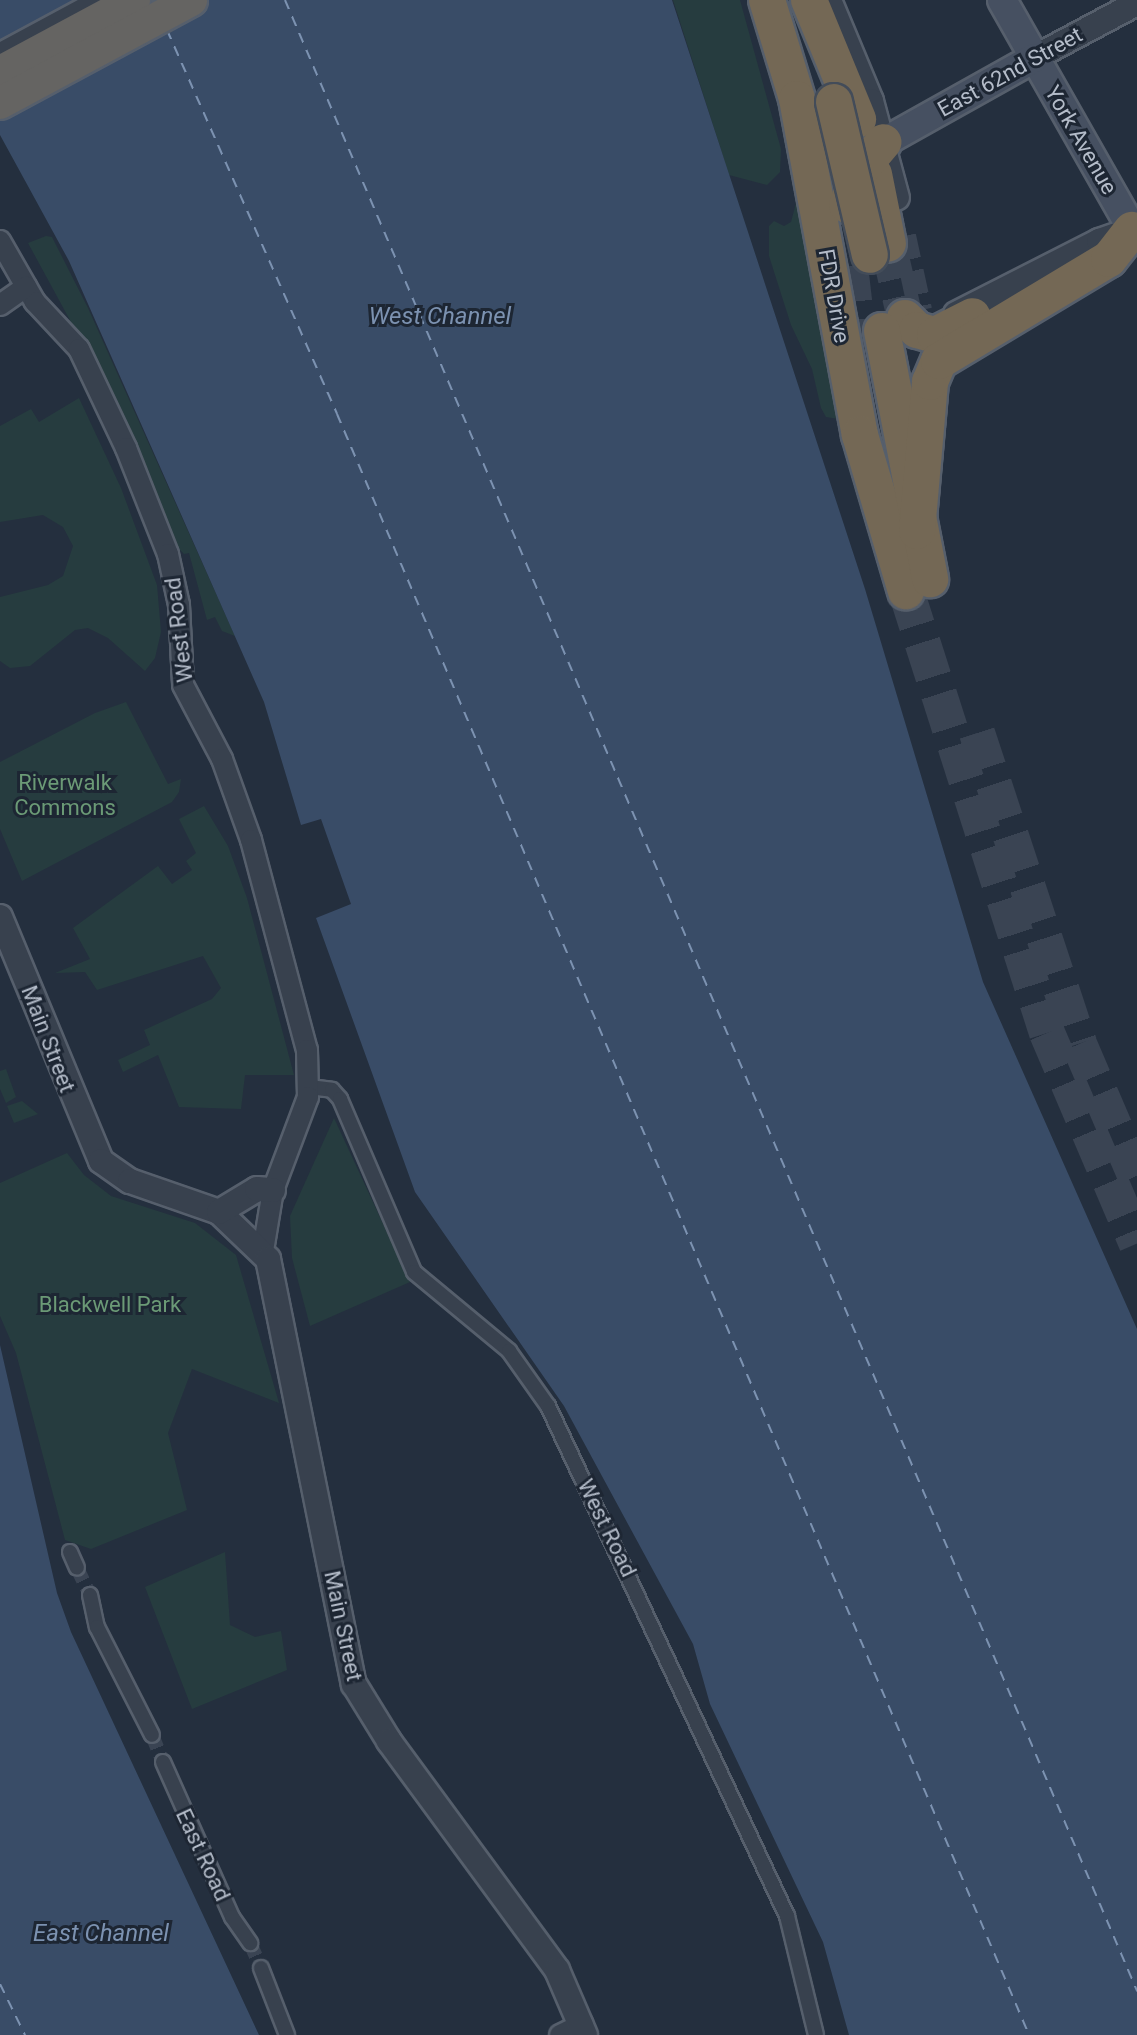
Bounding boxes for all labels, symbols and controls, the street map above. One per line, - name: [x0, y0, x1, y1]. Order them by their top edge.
- street label: East 62nd Street: [933, 21, 1087, 123]
- street label: York Avenue: [1039, 81, 1123, 199]
- street label: FDR Drive: [813, 247, 855, 345]
- water label: West Channel: [369, 303, 511, 331]
- street label: West Road: [159, 576, 199, 684]
- park label: Riverwalk Commons: [14, 769, 116, 820]
- street label: Main Street: [16, 982, 80, 1096]
- park label: Blackwell Park: [39, 1292, 181, 1318]
- street label: West Road: [572, 1475, 642, 1581]
- street label: Main Street: [318, 1568, 368, 1684]
- street label: East Road: [170, 1805, 236, 1905]
- water label: East Channel: [33, 1920, 169, 1948]

